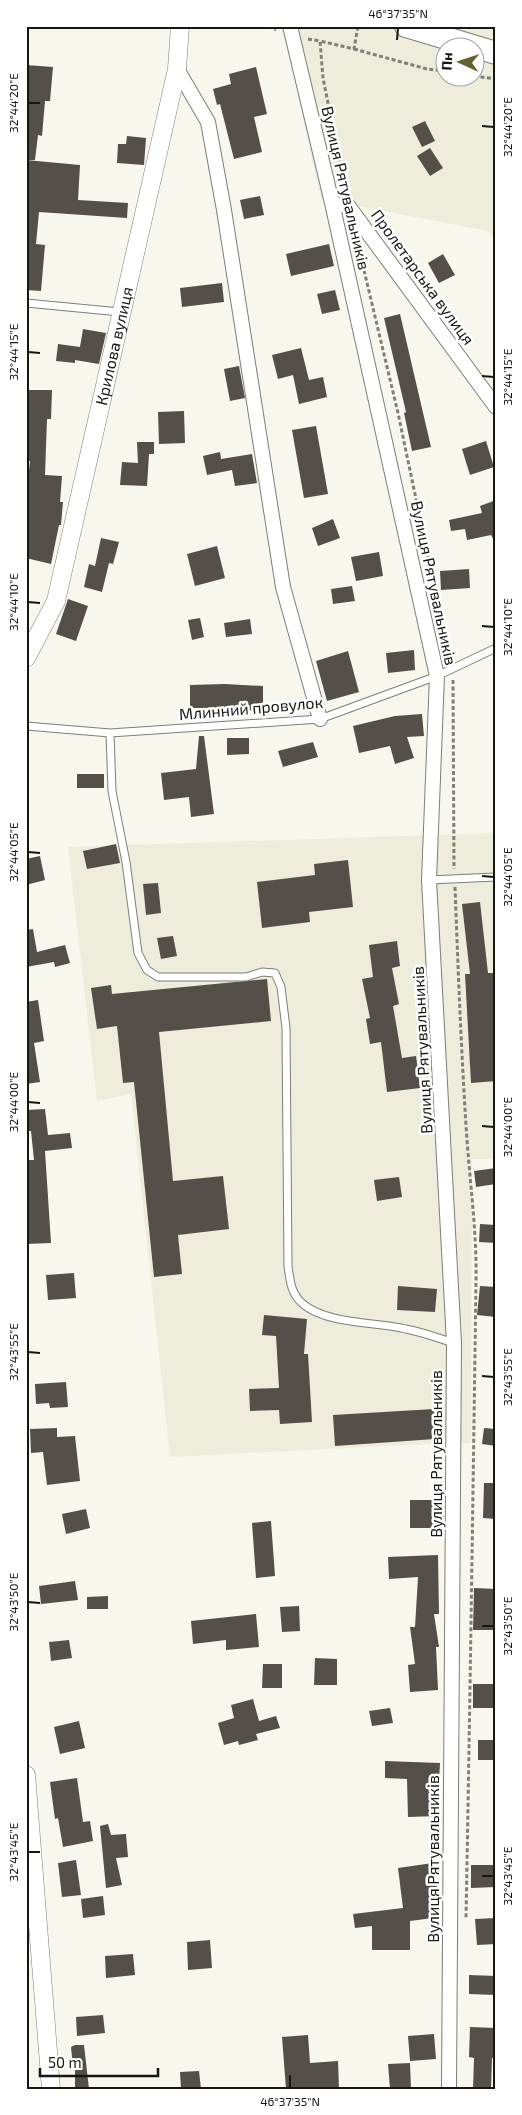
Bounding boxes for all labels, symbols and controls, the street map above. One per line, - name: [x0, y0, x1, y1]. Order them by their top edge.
- text: 46°37'35"N: [368, 6, 428, 20]
- north arrow: [434, 38, 484, 88]
- text: Пн: [438, 52, 455, 71]
- text: 32°44'20"E: [6, 73, 20, 133]
- text: 32°44'20"E: [500, 97, 514, 157]
- street label: Вулиця Рятувальників: [317, 104, 375, 272]
- street label: Пролетарська вулиця: [367, 205, 479, 349]
- street label: Крилова вулиця: [91, 285, 136, 407]
- text: 32°44'15"E: [6, 323, 20, 381]
- text: 32°44'15"E: [500, 348, 514, 406]
- street label: Вулиця Рятувальників: [407, 499, 461, 667]
- text: 32°44'10"E: [6, 573, 20, 631]
- text: 32°44'10"E: [500, 598, 514, 656]
- street label: Млинний провулок: [178, 692, 324, 724]
- text: 32°44'05"E: [6, 822, 20, 882]
- text: 32°44'05"E: [500, 847, 514, 907]
- street label: Вулиця Рятувальників: [408, 966, 436, 1134]
- text: 32°44'00"E: [6, 1072, 20, 1132]
- text: 32°44'00"E: [500, 1097, 514, 1157]
- text: 32°43'55"E: [6, 1323, 20, 1381]
- text: 32°43'55"E: [500, 1348, 514, 1406]
- street label: Вулиця Рятувальників: [426, 1370, 446, 1538]
- text: 32°43'50"E: [6, 1572, 20, 1631]
- text: 32°43'50"E: [500, 1596, 514, 1655]
- street label: Вулиця Рятувальників: [423, 1775, 443, 1943]
- text: 32°43'45"E: [6, 1822, 20, 1881]
- text: 32°43'45"E: [500, 1846, 514, 1905]
- scale bar: [40, 2045, 158, 2077]
- text: 50 m: [48, 2053, 82, 2071]
- text: 46°37'35"N: [260, 2094, 320, 2108]

